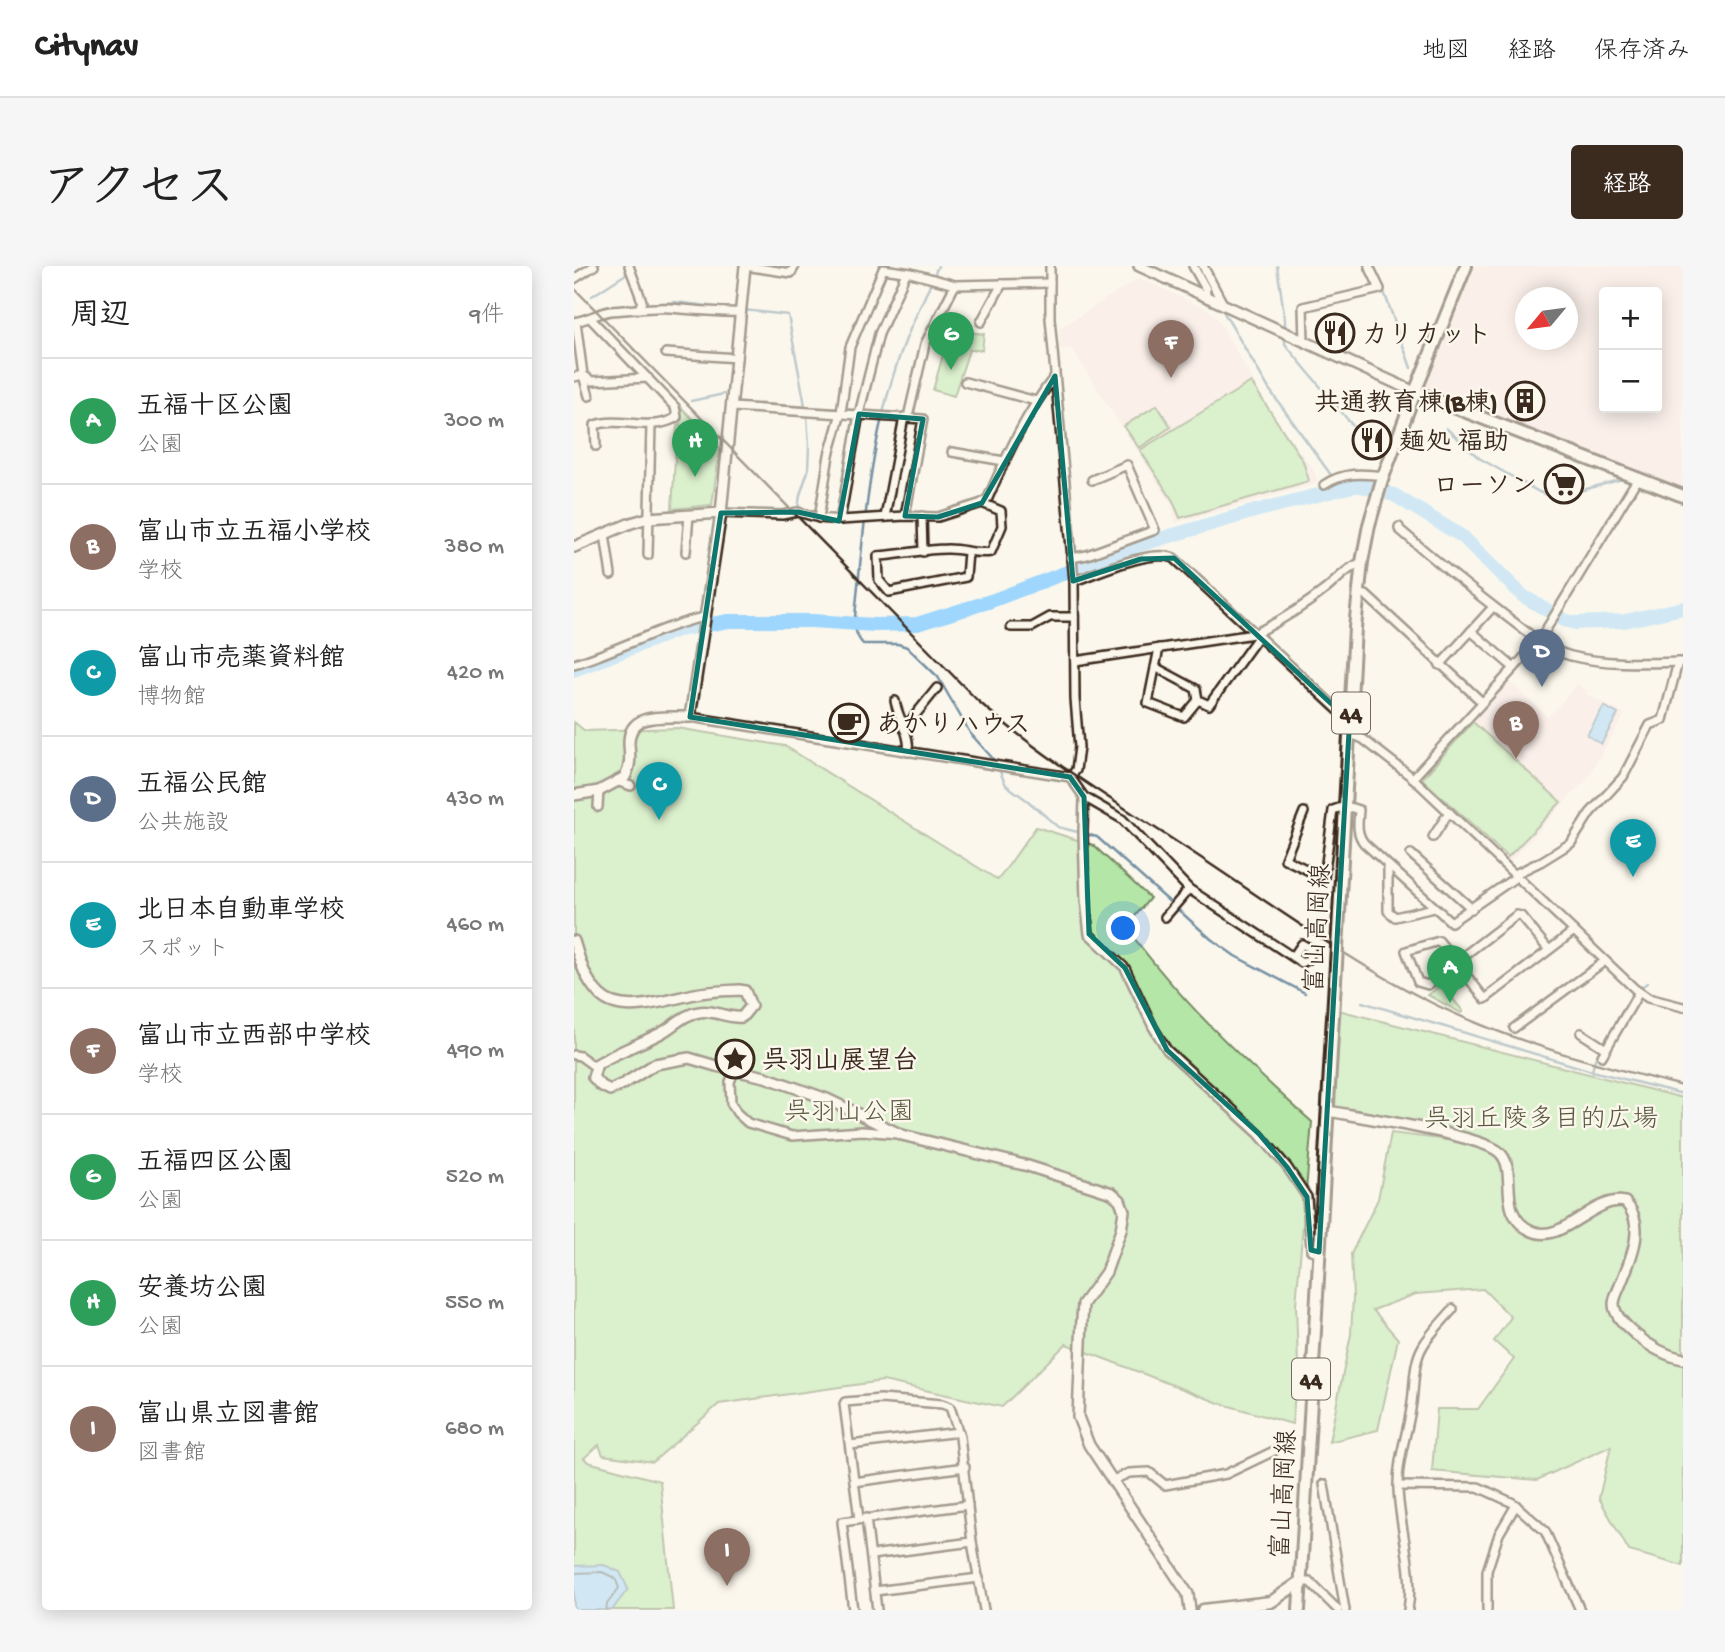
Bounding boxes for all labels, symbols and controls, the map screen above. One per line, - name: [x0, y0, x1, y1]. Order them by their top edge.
- text: Citynav: [35, 29, 138, 67]
- text: 地図: [1422, 38, 1470, 67]
- text: 経路: [1508, 38, 1556, 67]
- text: 保存済み: [1594, 38, 1690, 67]
- button: 経路: [1571, 145, 1683, 219]
- text: アクセス: [42, 163, 235, 221]
- north arrow: [1515, 287, 1578, 350]
- map controls: [1599, 287, 1662, 413]
- button: +: [1599, 287, 1662, 350]
- text: 周辺: [70, 300, 130, 335]
- text: 9件: [469, 303, 504, 330]
- pin: G: [928, 312, 974, 370]
- restaurant icon: カリカット: [1314, 312, 1356, 354]
- pin: F: [1148, 320, 1194, 378]
- place label: カリカット: [1362, 322, 1492, 353]
- button: −: [1599, 350, 1662, 413]
- building icon: 共通教育棟(B棟): [1504, 380, 1546, 422]
- place label: 共通教育棟(B棟): [1314, 388, 1498, 421]
- text: 五福十区公園: [137, 393, 293, 424]
- text: A: [86, 408, 100, 435]
- text: 300 m: [444, 408, 504, 435]
- pin: H: [672, 419, 718, 477]
- restaurant icon: 麺処 福助: [1351, 419, 1393, 461]
- place label: 麺処 福助: [1399, 428, 1509, 460]
- text: 公園: [137, 433, 183, 460]
- supermarket icon: ローソン: [1543, 463, 1585, 505]
- place label: ローソン: [1433, 473, 1537, 504]
- text: 富山市立五福小学校: [137, 519, 371, 550]
- text: B: [87, 534, 99, 561]
- text: 380 m: [445, 534, 504, 561]
- text: 学校: [137, 559, 183, 586]
- pin: D: [1519, 629, 1565, 687]
- text: 富山市売薬資料館: [137, 645, 345, 676]
- text: C: [87, 660, 99, 687]
- text: 420 m: [447, 660, 504, 687]
- text: 博物館: [137, 685, 206, 712]
- road number: 44: [1332, 692, 1370, 733]
- pin: B: [1493, 701, 1539, 759]
- cafe icon: あかりハウス: [828, 702, 870, 744]
- place label: あかりハウス: [876, 711, 1030, 743]
- pin: C: [636, 762, 682, 820]
- text: 五福公民館: [137, 771, 267, 802]
- text: D: [86, 786, 101, 813]
- text: 430 m: [446, 786, 504, 813]
- text: 公共施設: [137, 811, 229, 838]
- pin: E: [1610, 819, 1656, 877]
- street label: 富山高岡線: [1301, 862, 1339, 994]
- text: 北日本自動車学校: [137, 897, 345, 928]
- your location: [1106, 911, 1140, 945]
- text: E: [86, 912, 100, 939]
- text: 460 m: [447, 912, 504, 939]
- text: スポット: [137, 937, 229, 964]
- pin: A: [1427, 945, 1473, 1003]
- text: 富山市立西部中学校: [137, 1023, 371, 1054]
- text: F: [87, 1038, 99, 1065]
- text: 490 m: [447, 1038, 504, 1065]
- place icon: 呉羽山展望台: [714, 1038, 756, 1080]
- place label: 呉羽山展望台: [762, 1046, 918, 1079]
- text: 学校: [137, 1063, 183, 1090]
- park label: 呉羽山公園: [784, 1099, 914, 1130]
- park label: 呉羽丘陵多目的広場: [1424, 1104, 1658, 1137]
- text: 五福四区公園: [137, 1149, 293, 1180]
- text: G: [86, 1164, 100, 1191]
- text: 520 m: [446, 1164, 504, 1191]
- text: 公園: [137, 1189, 183, 1216]
- text: 安養坊公園: [137, 1275, 267, 1306]
- text: H: [86, 1290, 100, 1317]
- text: 550 m: [445, 1290, 504, 1317]
- text: 公園: [137, 1315, 183, 1342]
- road number: 44: [1292, 1358, 1330, 1400]
- text: 富山県立図書館: [137, 1401, 319, 1432]
- text: I: [90, 1416, 96, 1443]
- text: 680 m: [445, 1416, 504, 1443]
- street label: 富山高岡線: [1267, 1428, 1305, 1560]
- text: 図書館: [137, 1441, 206, 1468]
- pin: I: [704, 1528, 750, 1586]

